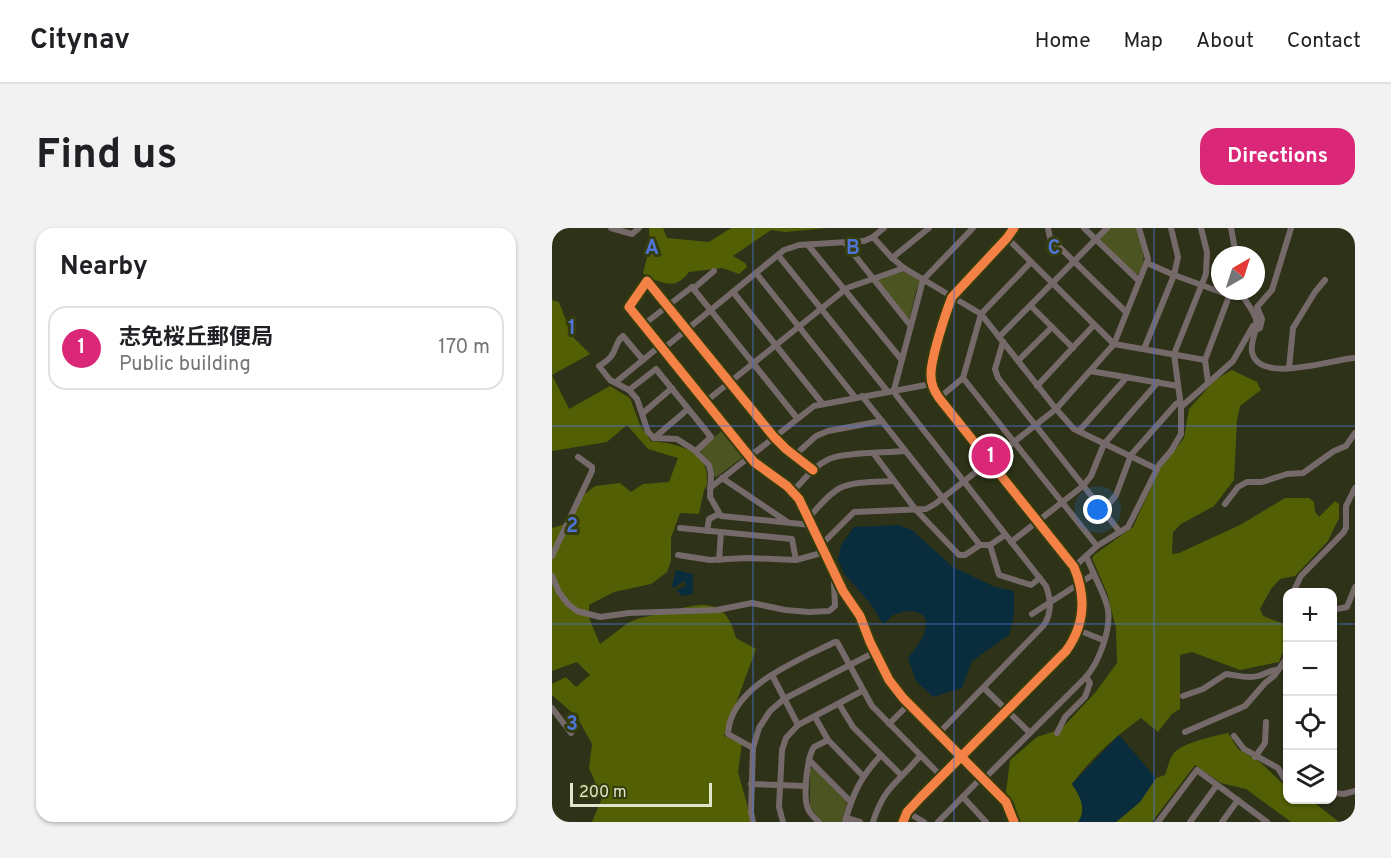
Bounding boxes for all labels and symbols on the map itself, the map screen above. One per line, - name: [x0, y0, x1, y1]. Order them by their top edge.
- text: A: [645, 236, 659, 262]
- text: B: [846, 236, 860, 262]
- text: C: [1048, 236, 1060, 262]
- north arrow: [1211, 246, 1265, 300]
- text: 1: [568, 316, 576, 342]
- pin: 1: [972, 434, 1010, 478]
- your location: [1083, 495, 1112, 524]
- text: 2: [566, 514, 578, 540]
- text: 3: [566, 712, 578, 738]
- scale bar: [570, 780, 712, 808]

